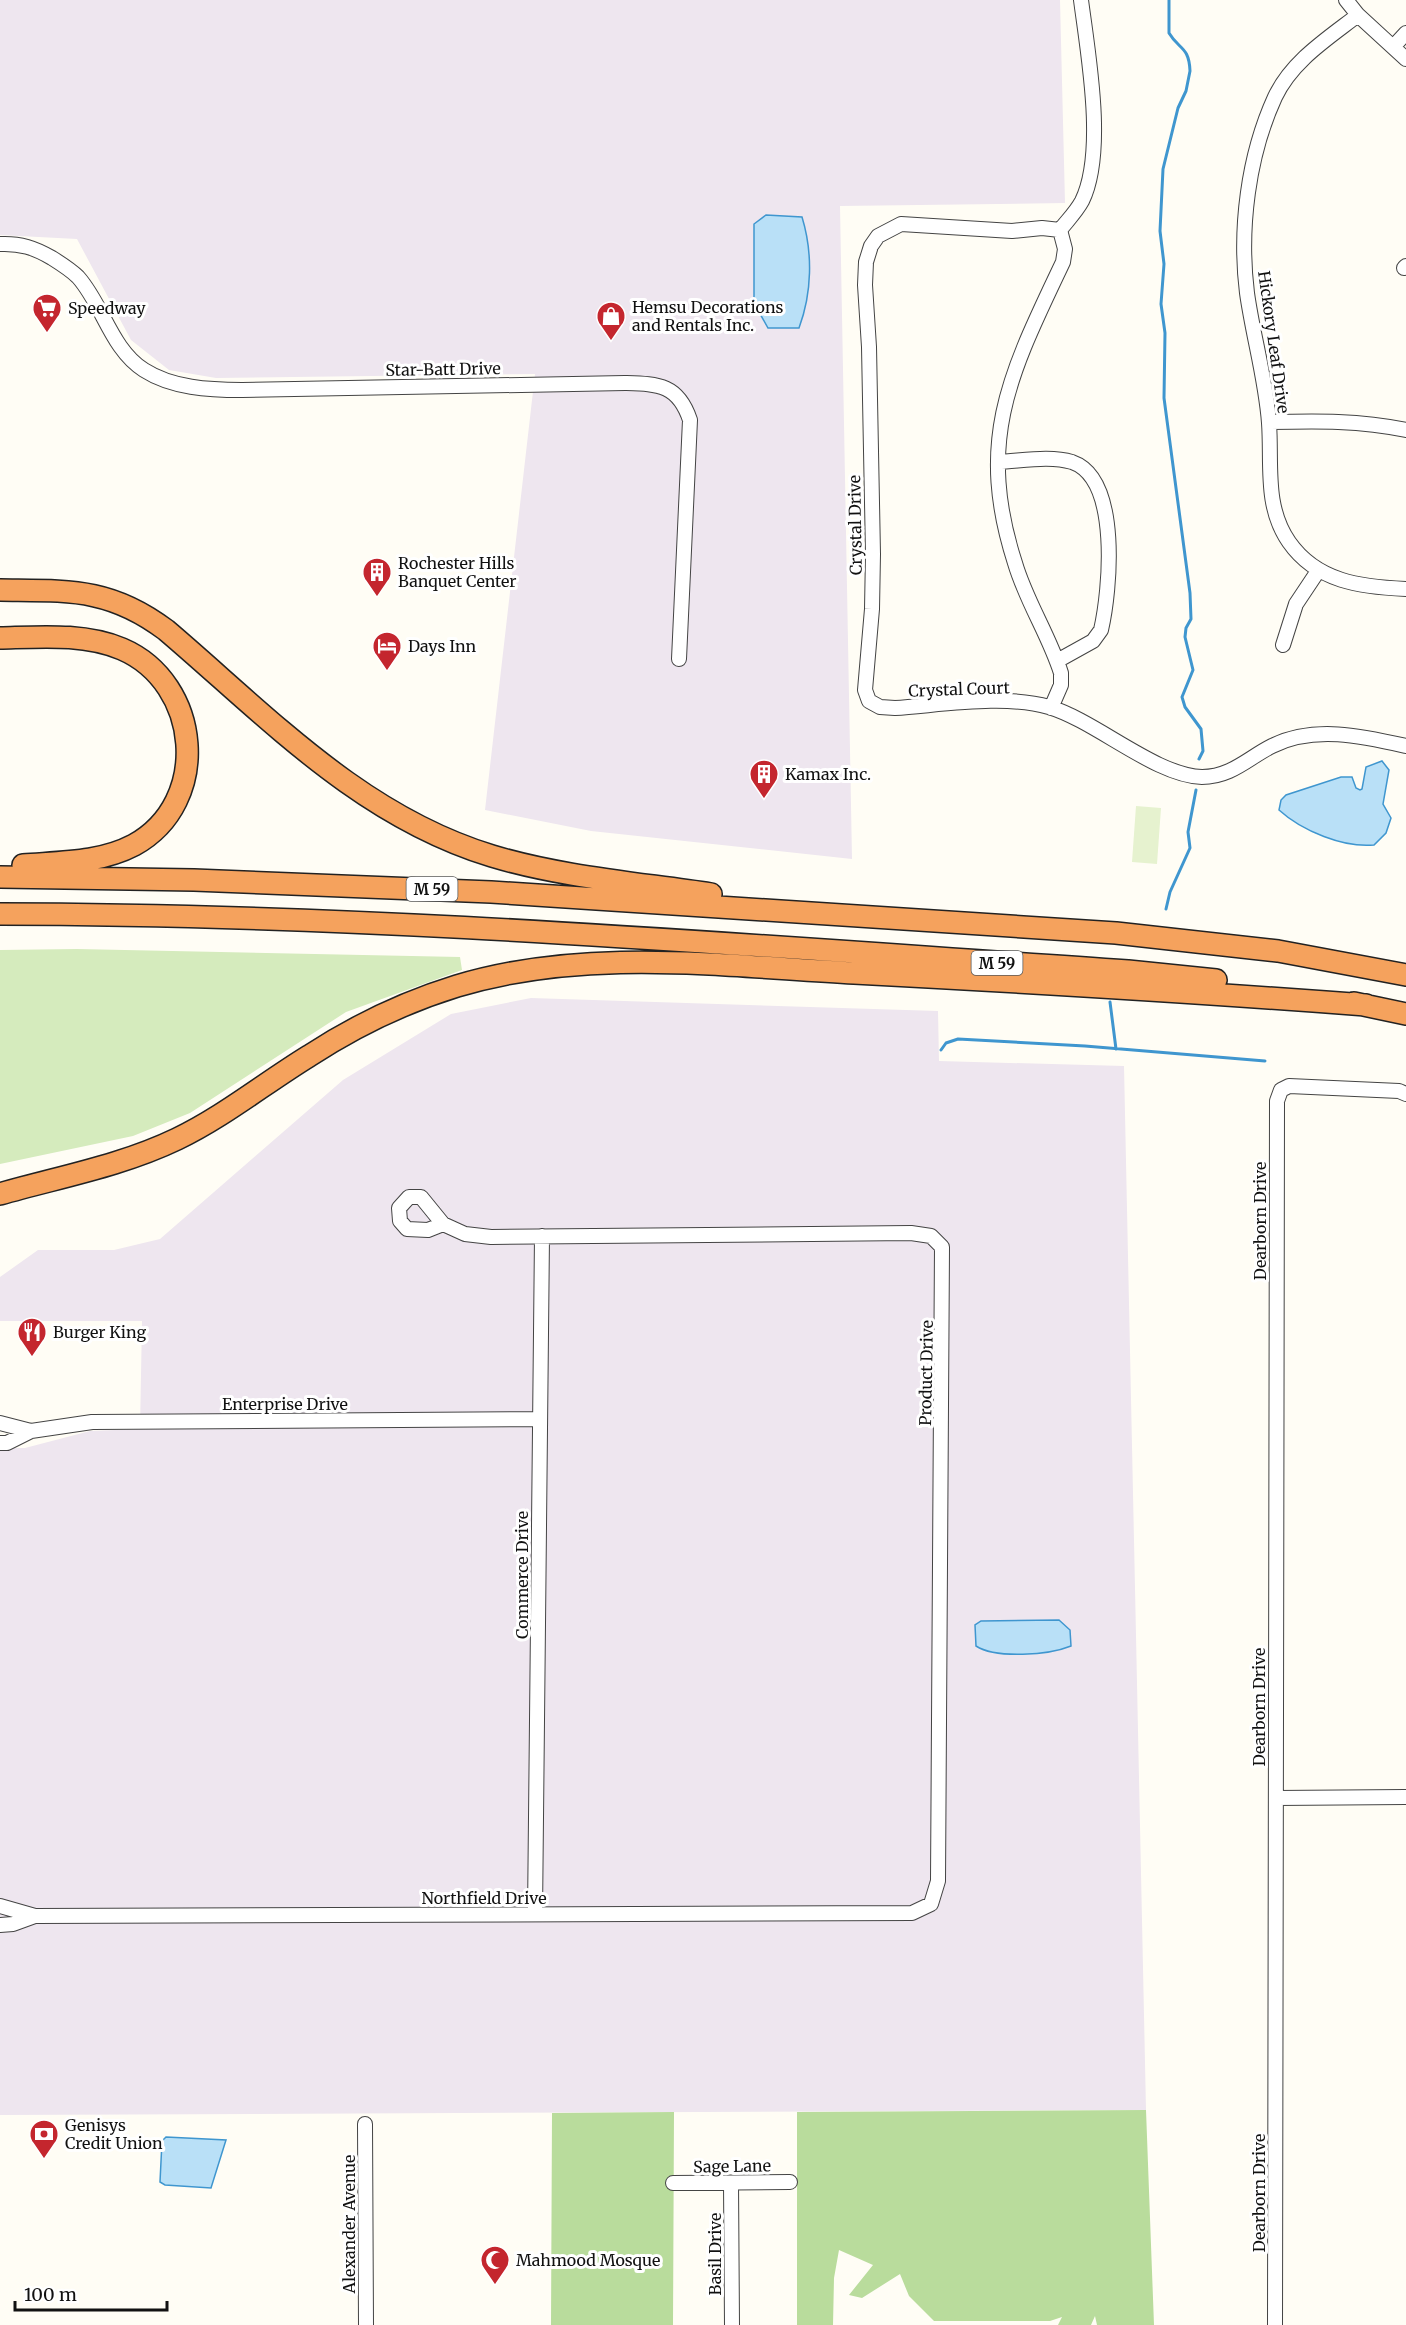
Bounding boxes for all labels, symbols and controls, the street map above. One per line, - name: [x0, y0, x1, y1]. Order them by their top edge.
- street label: Hickory Leaf Drive: [1254, 269, 1294, 415]
- supermarket icon: Speedway: [31, 292, 63, 334]
- place label: Hemsu Decorations and Rentals Inc.: [632, 297, 784, 335]
- place label: Speedway: [68, 298, 146, 318]
- shop icon: Hemsu Decorations and Rentals Inc.: [595, 300, 627, 342]
- street label: Star-Batt Drive: [385, 358, 501, 380]
- street label: Crystal Drive: [844, 475, 866, 575]
- place label: Rochester Hills Banquet Center: [398, 553, 517, 591]
- building icon: Rochester Hills Banquet Center: [361, 556, 393, 598]
- hotel icon: Days Inn: [371, 630, 403, 672]
- place label: Days Inn: [408, 636, 477, 656]
- street label: Crystal Court: [908, 677, 1011, 701]
- building icon: Kamax Inc.: [748, 758, 780, 800]
- place label: Kamax Inc.: [785, 764, 871, 784]
- road number: M 59: [406, 877, 458, 901]
- road number: M 59: [972, 951, 1022, 975]
- street label: Dearborn Drive: [1250, 1162, 1270, 1280]
- restaurant icon: Burger King: [16, 1316, 48, 1358]
- street label: Product Drive: [915, 1320, 937, 1426]
- place label: Burger King: [53, 1322, 146, 1342]
- street label: Enterprise Drive: [222, 1394, 348, 1414]
- street label: Commerce Drive: [512, 1511, 532, 1639]
- street label: Dearborn Drive: [1249, 1648, 1269, 1766]
- street label: Northfield Drive: [421, 1888, 547, 1908]
- place label: Genisys Credit Union: [65, 2115, 163, 2153]
- bank icon: Genisys Credit Union: [28, 2118, 60, 2160]
- street label: Dearborn Drive: [1249, 2134, 1269, 2252]
- street label: Alexander Avenue: [339, 2155, 359, 2294]
- street label: Sage Lane: [693, 2155, 771, 2177]
- street label: Basil Drive: [705, 2213, 725, 2295]
- mosque icon: Mahmood Mosque: [479, 2244, 511, 2286]
- place label: Mahmood Mosque: [516, 2250, 660, 2270]
- scale bar: [15, 2274, 166, 2312]
- text: 100 m: [24, 2283, 77, 2306]

